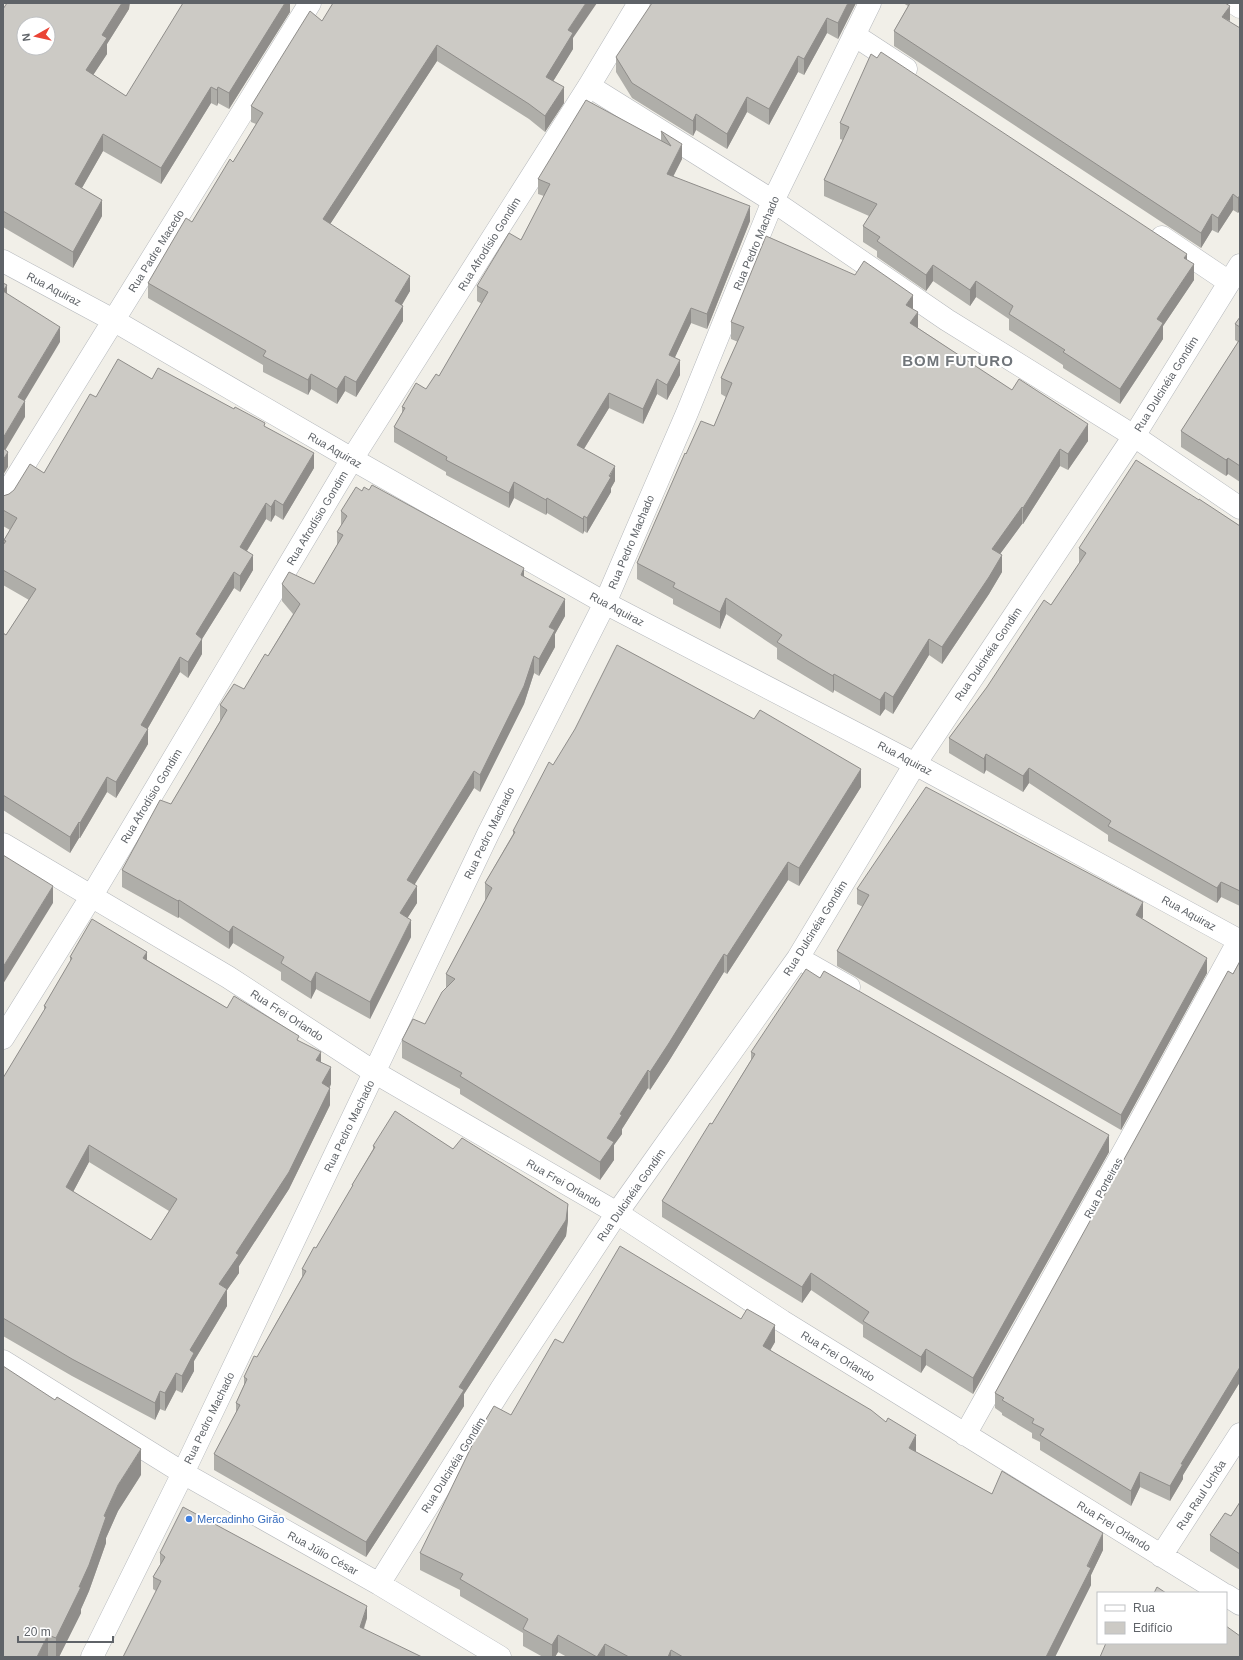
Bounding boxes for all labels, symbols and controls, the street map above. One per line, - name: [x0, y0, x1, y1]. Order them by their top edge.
- north arrow: [16, 16, 56, 56]
- text: N: [20, 33, 33, 42]
- street label: Rua Pedro Machado: [731, 194, 781, 292]
- street label: Rua Afrodísio Gondim: [455, 195, 523, 293]
- street label: Rua Padre Macedo: [126, 208, 186, 294]
- street label: Rua Aquiraz: [25, 270, 83, 308]
- street label: Rua Dulcinéia Gondim: [1132, 334, 1200, 434]
- district label: BOM FUTURO: [902, 352, 1014, 369]
- street label: Rua Aquiraz: [306, 430, 364, 470]
- street label: Rua Afrodísio Gondim: [284, 469, 350, 567]
- street label: Rua Pedro Machado: [606, 493, 656, 591]
- street label: Rua Aquiraz: [588, 590, 646, 628]
- street label: Rua Dulcinéia Gondim: [952, 605, 1024, 703]
- street label: Rua Aquiraz: [876, 739, 934, 777]
- street label: Rua Afrodísio Gondim: [118, 747, 184, 845]
- street label: Rua Pedro Machado: [461, 785, 517, 881]
- street label: Rua Dulcinéia Gondim: [781, 878, 849, 978]
- street label: Rua Aquiraz: [1160, 893, 1218, 933]
- street label: Rua Frei Orlando: [248, 987, 326, 1043]
- street label: Rua Pedro Machado: [321, 1078, 377, 1174]
- street label: Rua Dulcinéia Gondim: [595, 1146, 667, 1244]
- street label: Rua Porteiras: [1081, 1155, 1125, 1220]
- street label: Rua Frei Orlando: [524, 1157, 604, 1209]
- street label: Rua Frei Orlando: [799, 1329, 877, 1383]
- street label: Rua Pedro Machado: [181, 1370, 237, 1466]
- street label: Rua Dulcinéia Gondim: [419, 1415, 487, 1515]
- street label: Rua Raul Uchôa: [1174, 1457, 1228, 1532]
- street label: Rua Frei Orlando: [1075, 1499, 1153, 1553]
- place label: Mercadinho Girão: [197, 1513, 284, 1525]
- marker: Mercadinho Girão: [184, 1514, 194, 1524]
- street label: Rua Júlio César: [286, 1529, 360, 1577]
- legend: [1097, 1592, 1227, 1644]
- text: Rua: [1133, 1601, 1155, 1615]
- scale bar: [18, 1618, 113, 1644]
- text: Edifício: [1133, 1621, 1173, 1635]
- text: 20 m: [24, 1625, 51, 1639]

